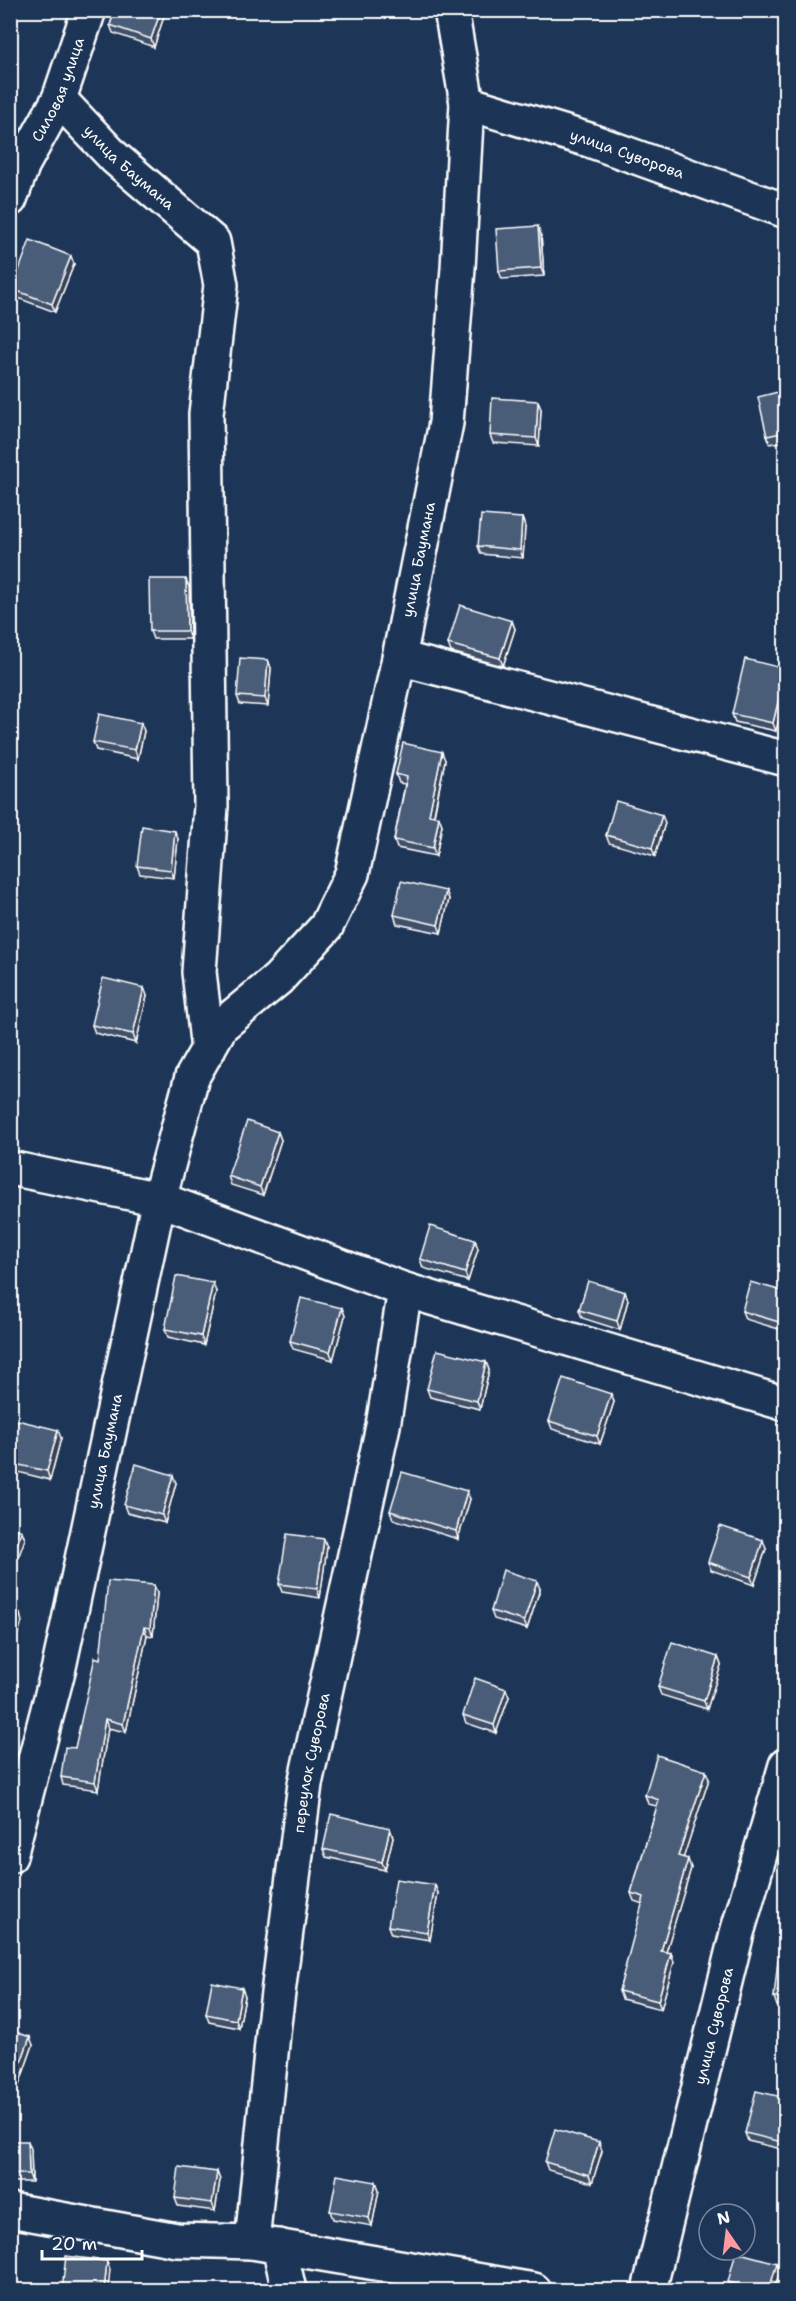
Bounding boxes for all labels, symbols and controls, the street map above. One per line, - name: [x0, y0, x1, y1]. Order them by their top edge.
- street label: Силовая улица: [27, 34, 89, 146]
- street label: улица Баумана: [79, 121, 179, 215]
- street label: улица Суворова: [568, 125, 687, 184]
- street label: улица Баумана: [397, 500, 440, 619]
- street label: улица Баумана: [83, 1391, 127, 1510]
- street label: переулок Суворова: [289, 1690, 335, 1834]
- street label: улица Суворова: [690, 1965, 738, 2086]
- north arrow: [697, 2202, 757, 2262]
- text: N: [715, 2206, 732, 2230]
- scale bar: [42, 2223, 142, 2261]
- text: 20 m: [51, 2232, 97, 2256]

